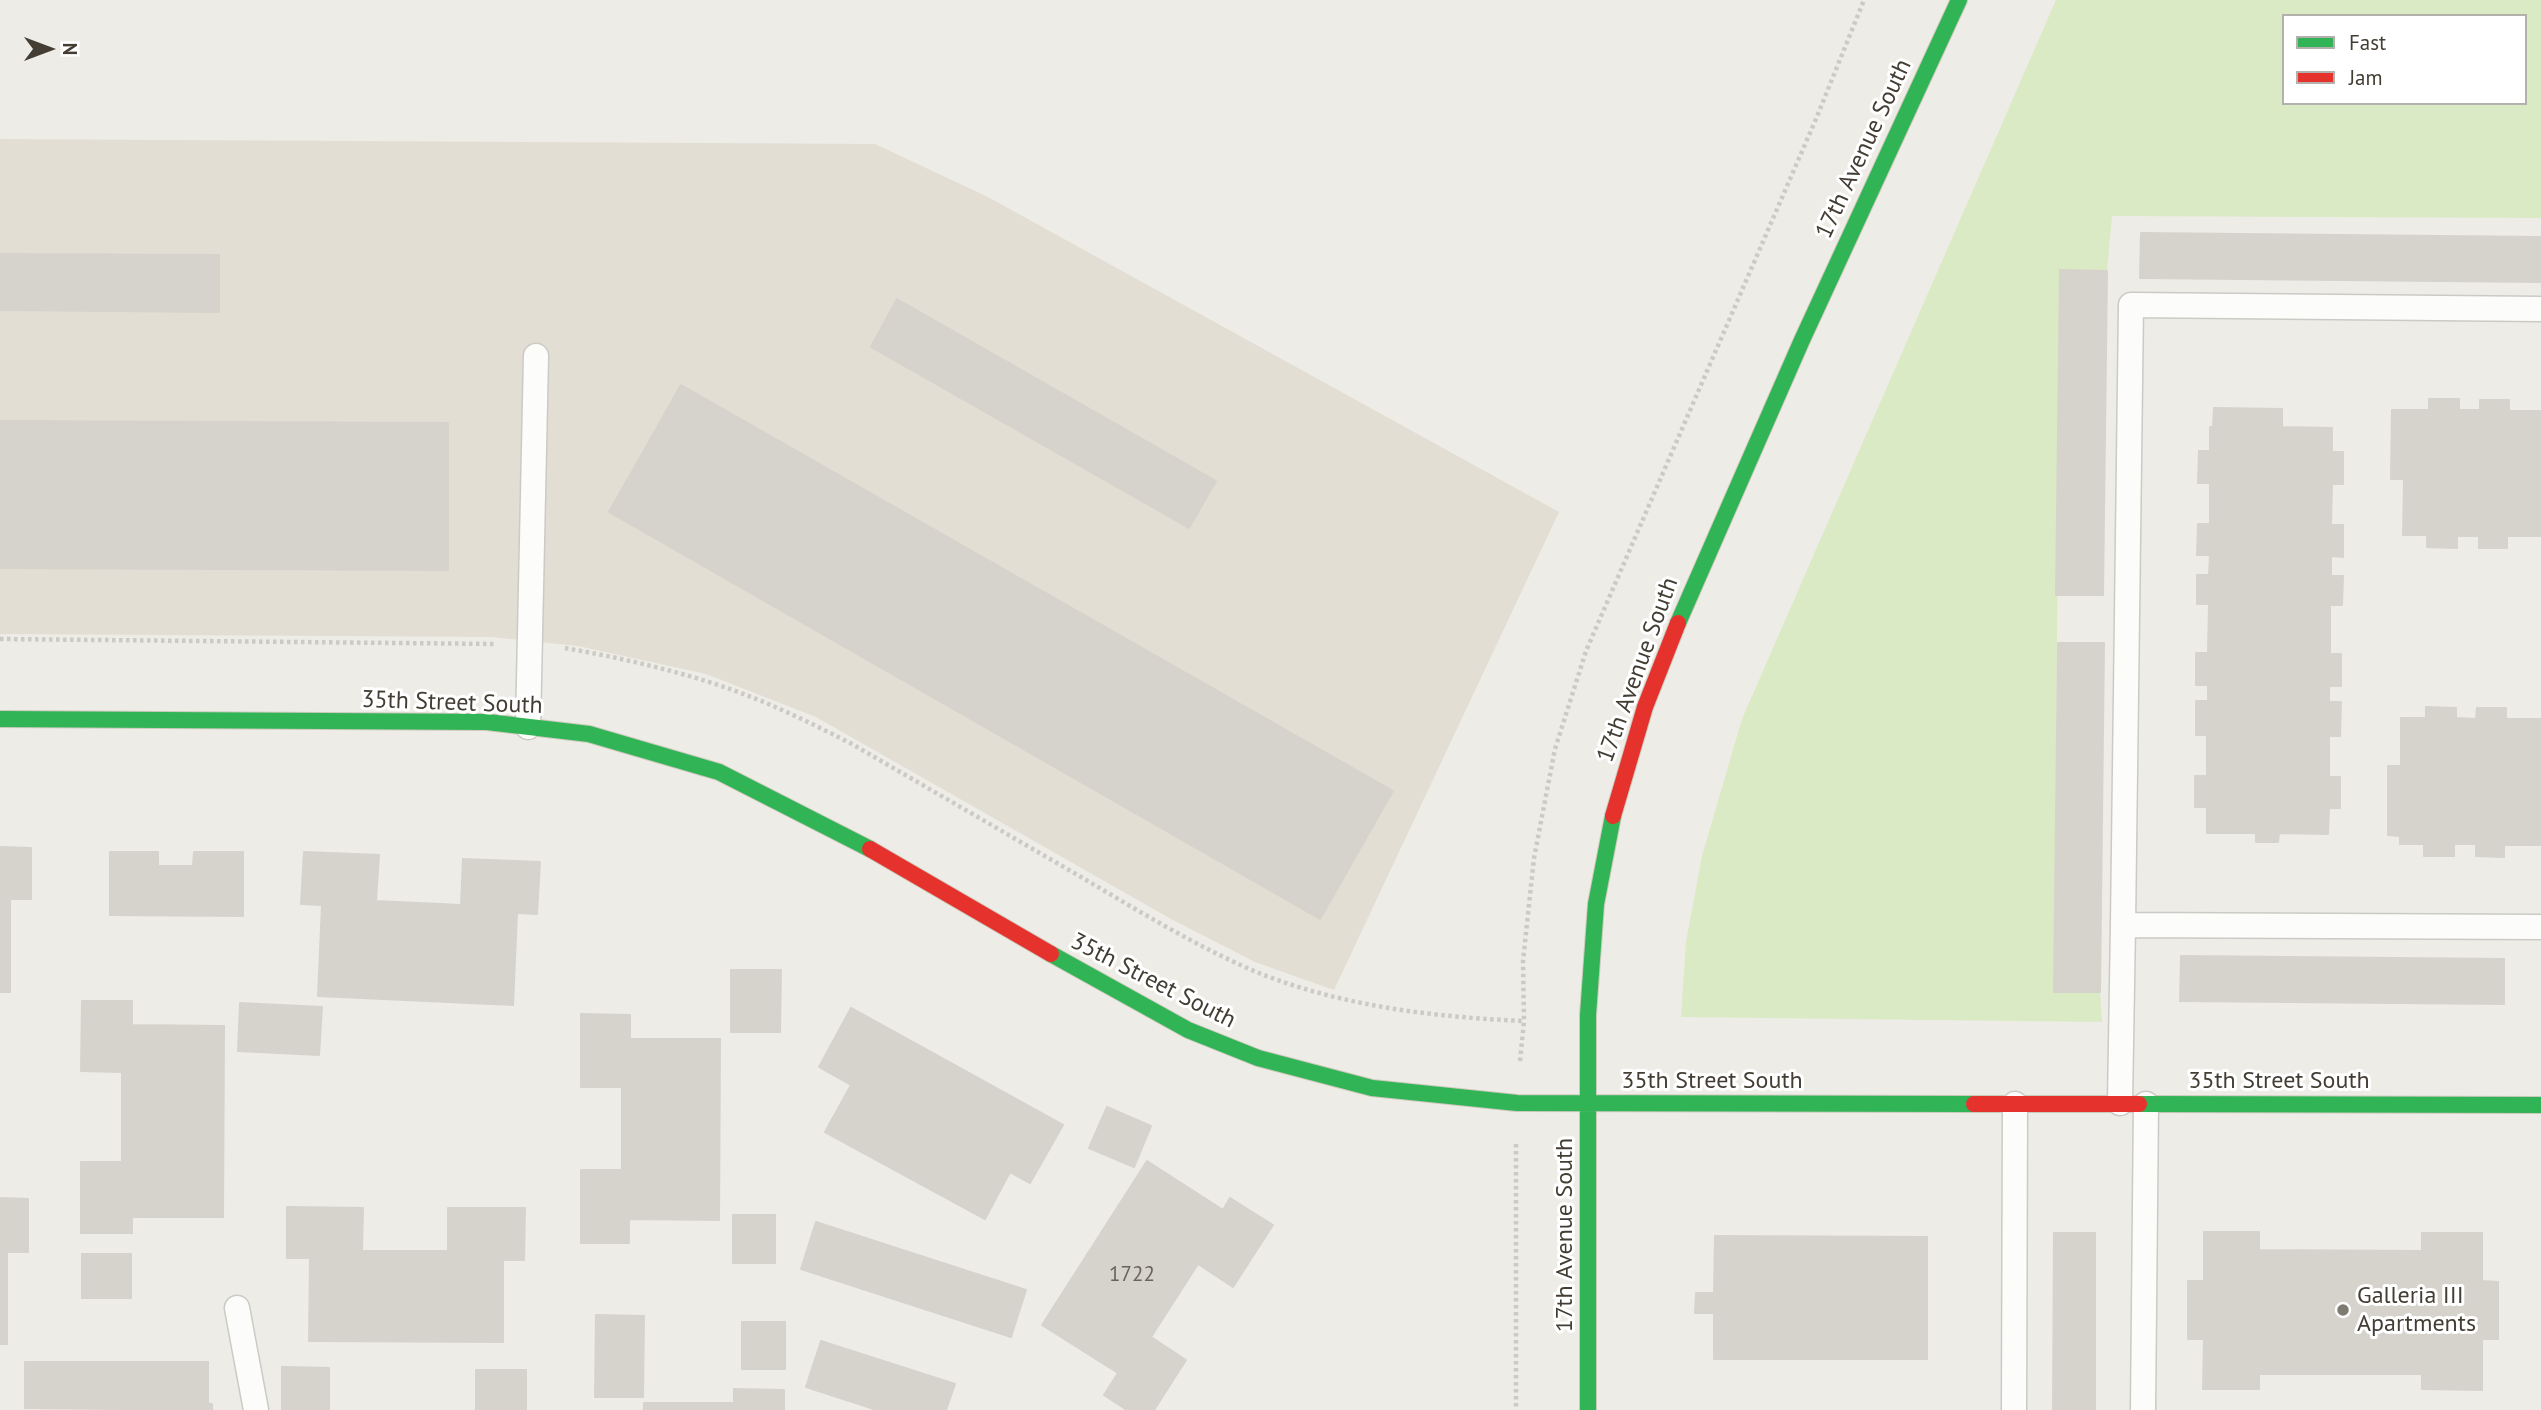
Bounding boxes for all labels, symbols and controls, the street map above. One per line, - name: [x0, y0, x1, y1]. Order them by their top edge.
- north arrow: [14, 14, 84, 84]
- legend: [2282, 14, 2527, 105]
- text: Fast: [2349, 29, 2386, 56]
- text: N: [58, 43, 82, 55]
- street label: 17th Avenue South: [1810, 55, 1918, 243]
- text: Jam: [2349, 64, 2383, 91]
- street label: 17th Avenue South: [1591, 574, 1685, 766]
- street label: 35th Street South: [361, 685, 543, 721]
- street label: 35th Street South: [1066, 927, 1240, 1035]
- street label: 35th Street South: [1621, 1067, 1803, 1095]
- street label: 35th Street South: [2188, 1067, 2370, 1095]
- street label: 17th Avenue South: [1551, 1138, 1579, 1332]
- house number: 1722: [1109, 1262, 1155, 1288]
- place label: Galleria III Apartments: [2357, 1282, 2476, 1338]
- marker: Galleria III Apartments: [2335, 1302, 2351, 1318]

